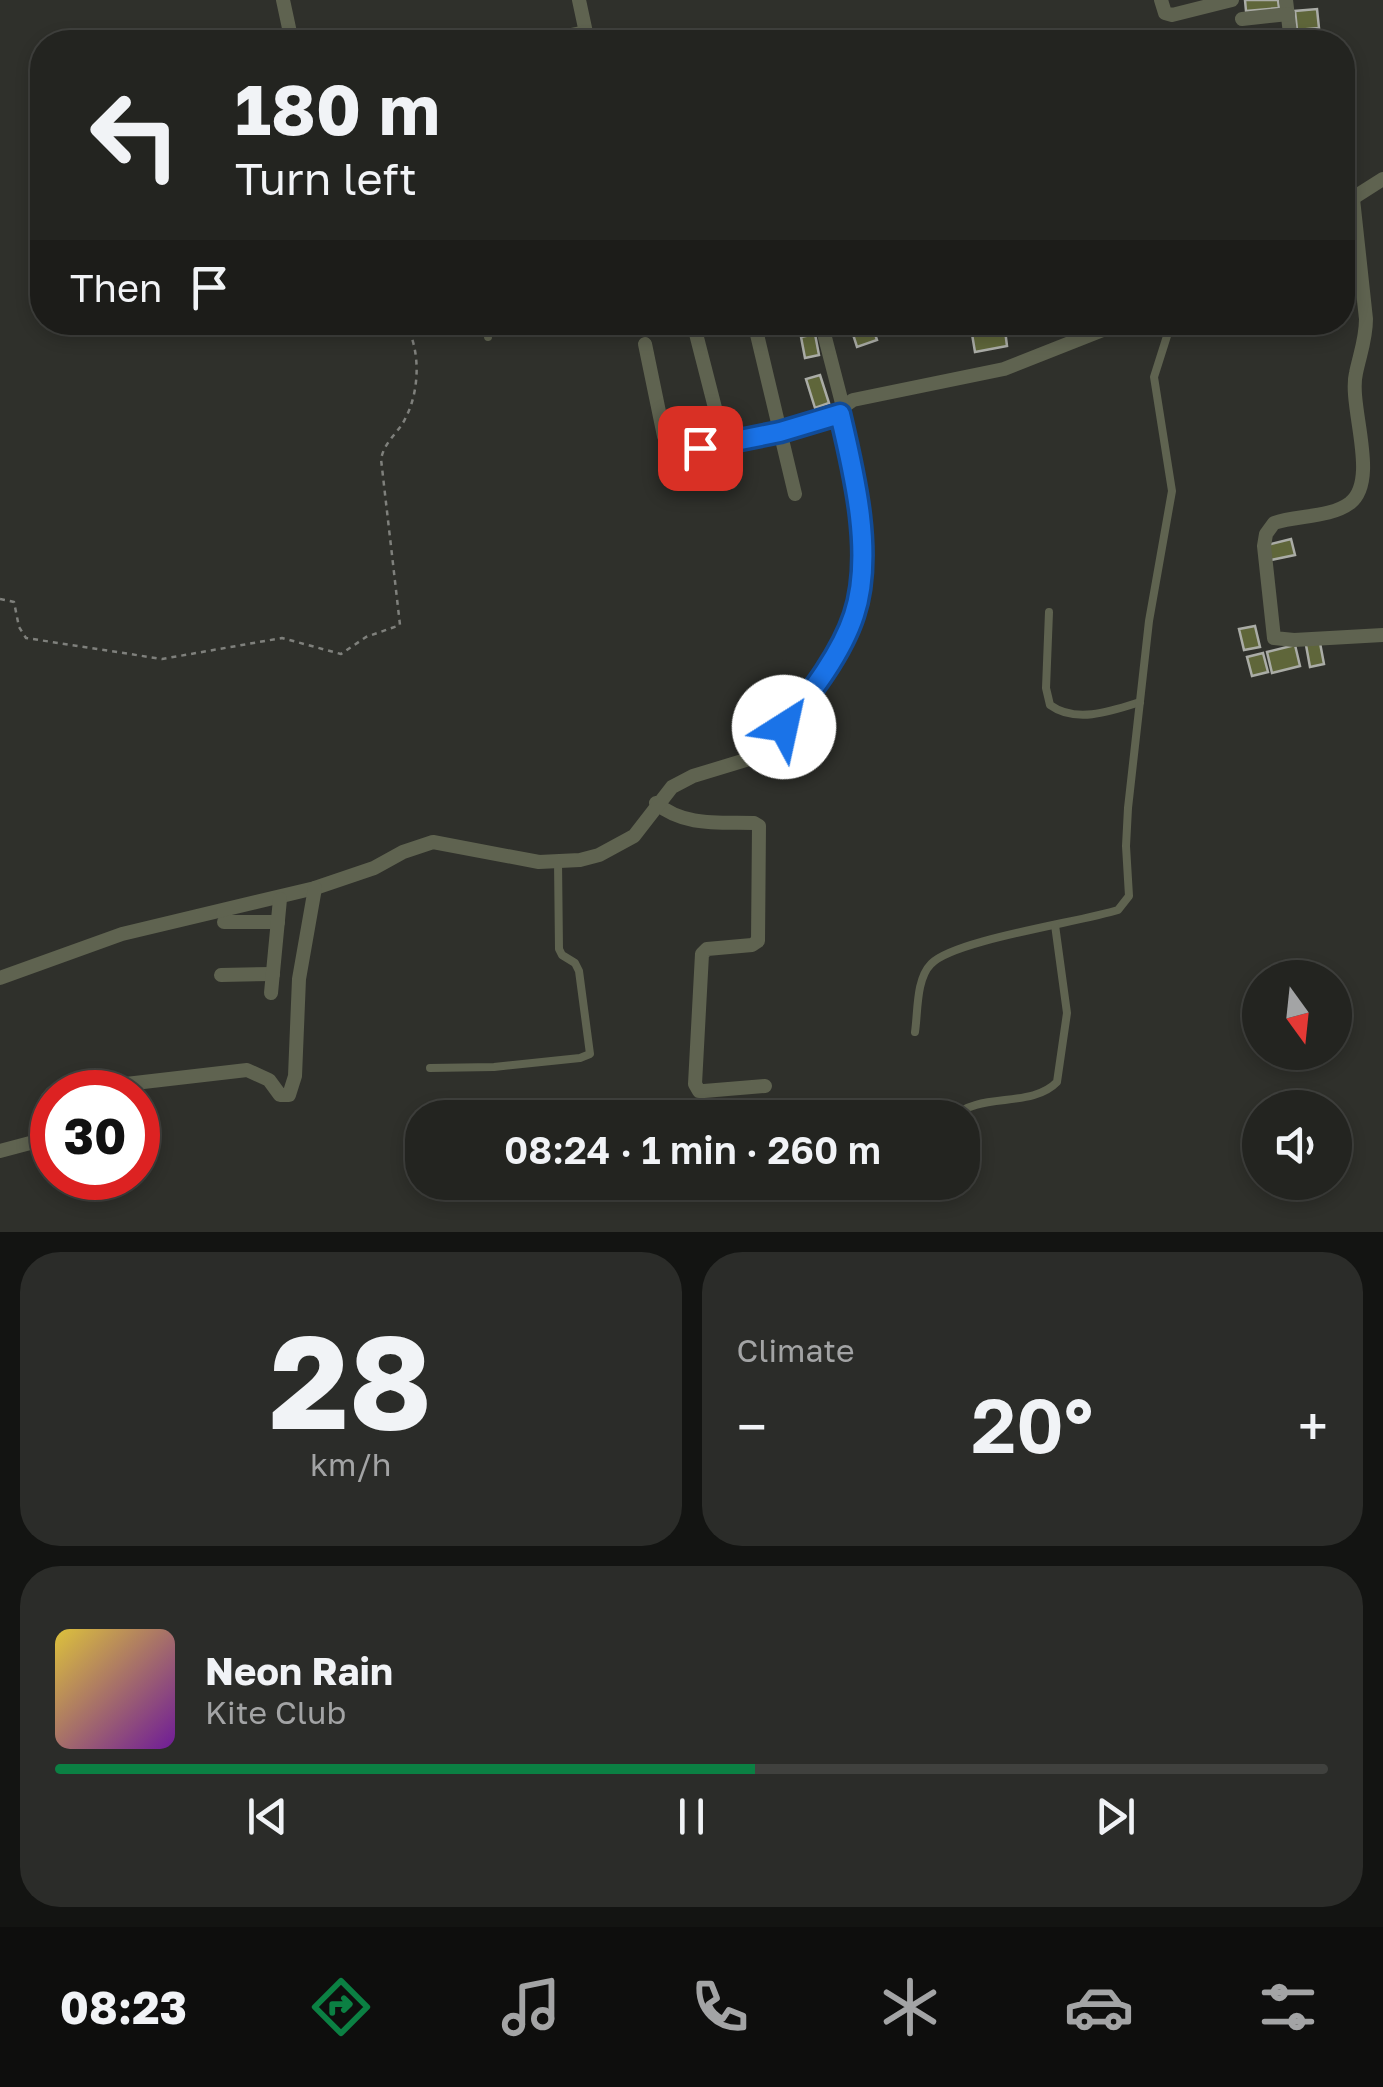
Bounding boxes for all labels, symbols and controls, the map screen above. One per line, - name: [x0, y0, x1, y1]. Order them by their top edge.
- text: 180 m: [235, 66, 440, 150]
- icon: left: [70, 70, 200, 200]
- text: Turn left: [235, 151, 417, 205]
- icon: arrive: [182, 260, 237, 315]
- text: Then: [70, 265, 162, 310]
- pin: [658, 406, 743, 491]
- icon: arrive: [673, 421, 728, 476]
- position arrow: [732, 675, 836, 779]
- north arrow: [1242, 960, 1352, 1070]
- map controls: [1242, 960, 1352, 1200]
- speed limit sign: 30: [30, 1070, 160, 1200]
- button: sound: [1242, 1090, 1352, 1200]
- text: 08:24 · 1 min · 260 m: [504, 1127, 881, 1172]
- text: 28: [269, 1302, 432, 1458]
- text: Climate: [737, 1331, 855, 1369]
- text: 20°: [971, 1379, 1093, 1470]
- text: −: [737, 1393, 767, 1459]
- text: +: [1298, 1393, 1328, 1459]
- text: km/h: [310, 1445, 391, 1483]
- text: Neon Rain: [205, 1648, 393, 1693]
- text: Kite Club: [205, 1693, 346, 1731]
- icon: previous: [240, 1789, 295, 1844]
- icon: pause: [664, 1789, 719, 1844]
- icon: next: [1088, 1789, 1143, 1844]
- icon: directions: [306, 1972, 376, 2042]
- icon: music: [496, 1972, 566, 2042]
- icon: phone: [685, 1972, 755, 2042]
- icon: climate: [875, 1972, 945, 2042]
- icon: car: [1064, 1972, 1134, 2042]
- icon: filters: [1253, 1972, 1323, 2042]
- text: 08:23: [60, 1980, 187, 2034]

